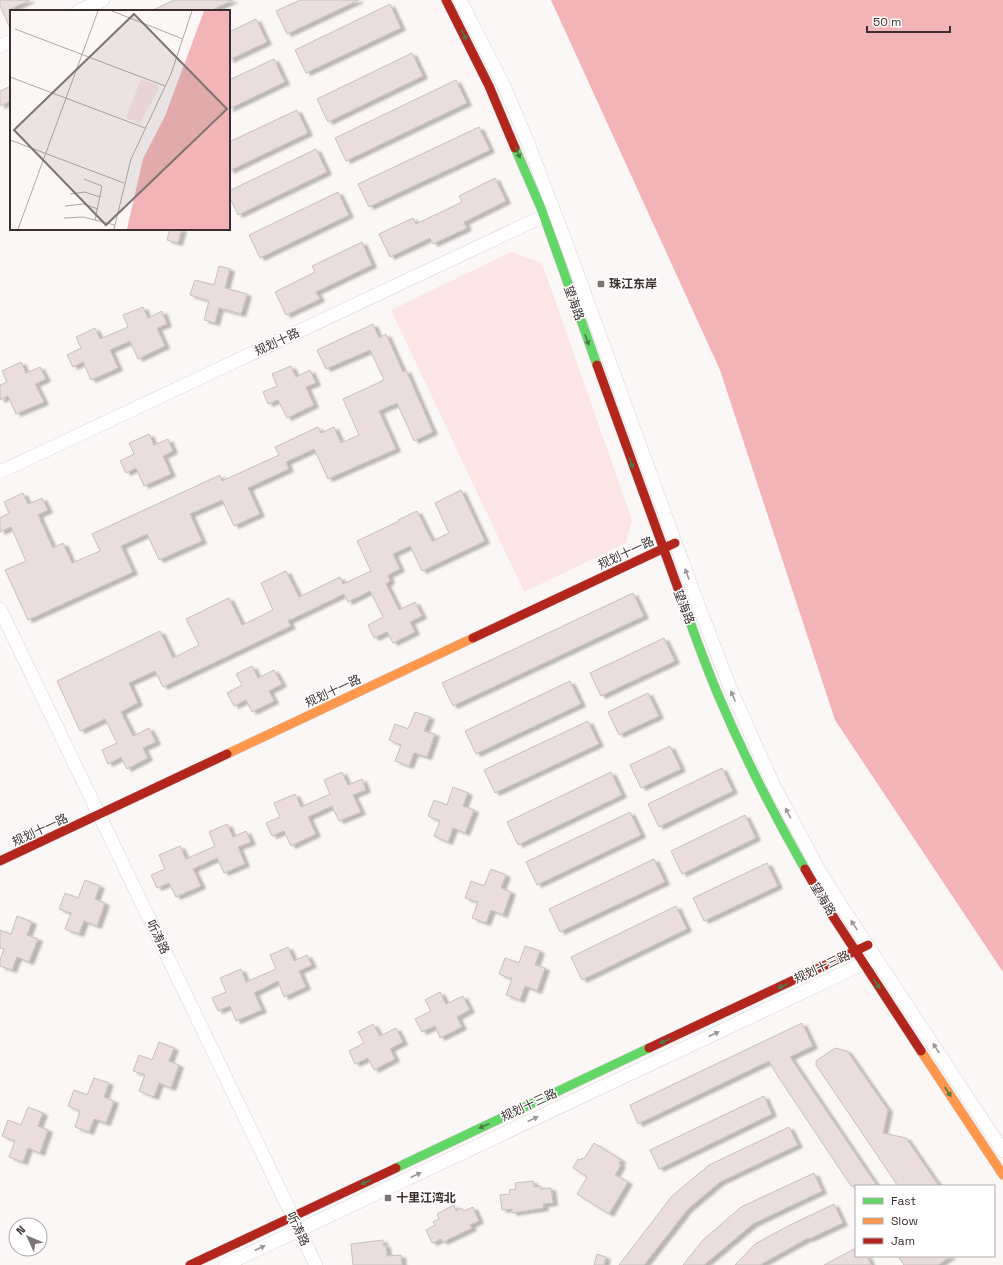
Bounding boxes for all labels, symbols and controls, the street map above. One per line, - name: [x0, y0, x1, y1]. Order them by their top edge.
- scale bar: [867, 8, 950, 34]
- inset map: [10, 10, 230, 230]
- text: 50 m: [873, 14, 901, 30]
- one-way arrow: [461, 29, 467, 40]
- one-way arrow: [516, 147, 522, 159]
- place label: 珠江东岸: [609, 276, 657, 292]
- marker: 珠江东岸: [596, 279, 606, 289]
- street label: 望海路: [560, 283, 588, 323]
- street label: 规划十路: [252, 325, 302, 359]
- one-way arrow: [585, 335, 591, 347]
- one-way arrow: [629, 457, 635, 469]
- street label: 规划十一路: [595, 533, 657, 573]
- one-way arrow: [683, 568, 689, 580]
- street label: 望海路: [670, 587, 698, 627]
- street label: 规划十一路: [302, 671, 364, 711]
- one-way arrow: [730, 690, 736, 701]
- one-way arrow: [785, 807, 792, 819]
- street label: 规划十一路: [9, 810, 71, 850]
- street label: 望海路: [807, 879, 839, 919]
- street label: 听涛路: [143, 917, 173, 957]
- one-way arrow: [850, 920, 858, 930]
- street label: 规划十三路: [791, 947, 853, 987]
- one-way arrow: [873, 979, 881, 989]
- one-way arrow: [777, 983, 788, 989]
- one-way arrow: [708, 1031, 720, 1037]
- one-way arrow: [659, 1038, 671, 1044]
- one-way arrow: [932, 1043, 940, 1053]
- street label: 规划十三路: [498, 1085, 560, 1125]
- one-way arrow: [945, 1086, 952, 1098]
- one-way arrow: [527, 1116, 539, 1122]
- one-way arrow: [478, 1123, 490, 1129]
- one-way arrow: [410, 1172, 421, 1178]
- one-way arrow: [361, 1179, 372, 1185]
- legend: [855, 1185, 995, 1257]
- place label: 十里江湾北: [396, 1190, 456, 1206]
- marker: 十里江湾北: [383, 1193, 393, 1203]
- text: Fast: [891, 1193, 916, 1209]
- street label: 听涛路: [283, 1209, 313, 1249]
- text: Slow: [891, 1213, 918, 1229]
- north arrow: [8, 1217, 48, 1257]
- text: N: [13, 1223, 28, 1238]
- text: Jam: [891, 1233, 915, 1249]
- one-way arrow: [254, 1245, 266, 1251]

